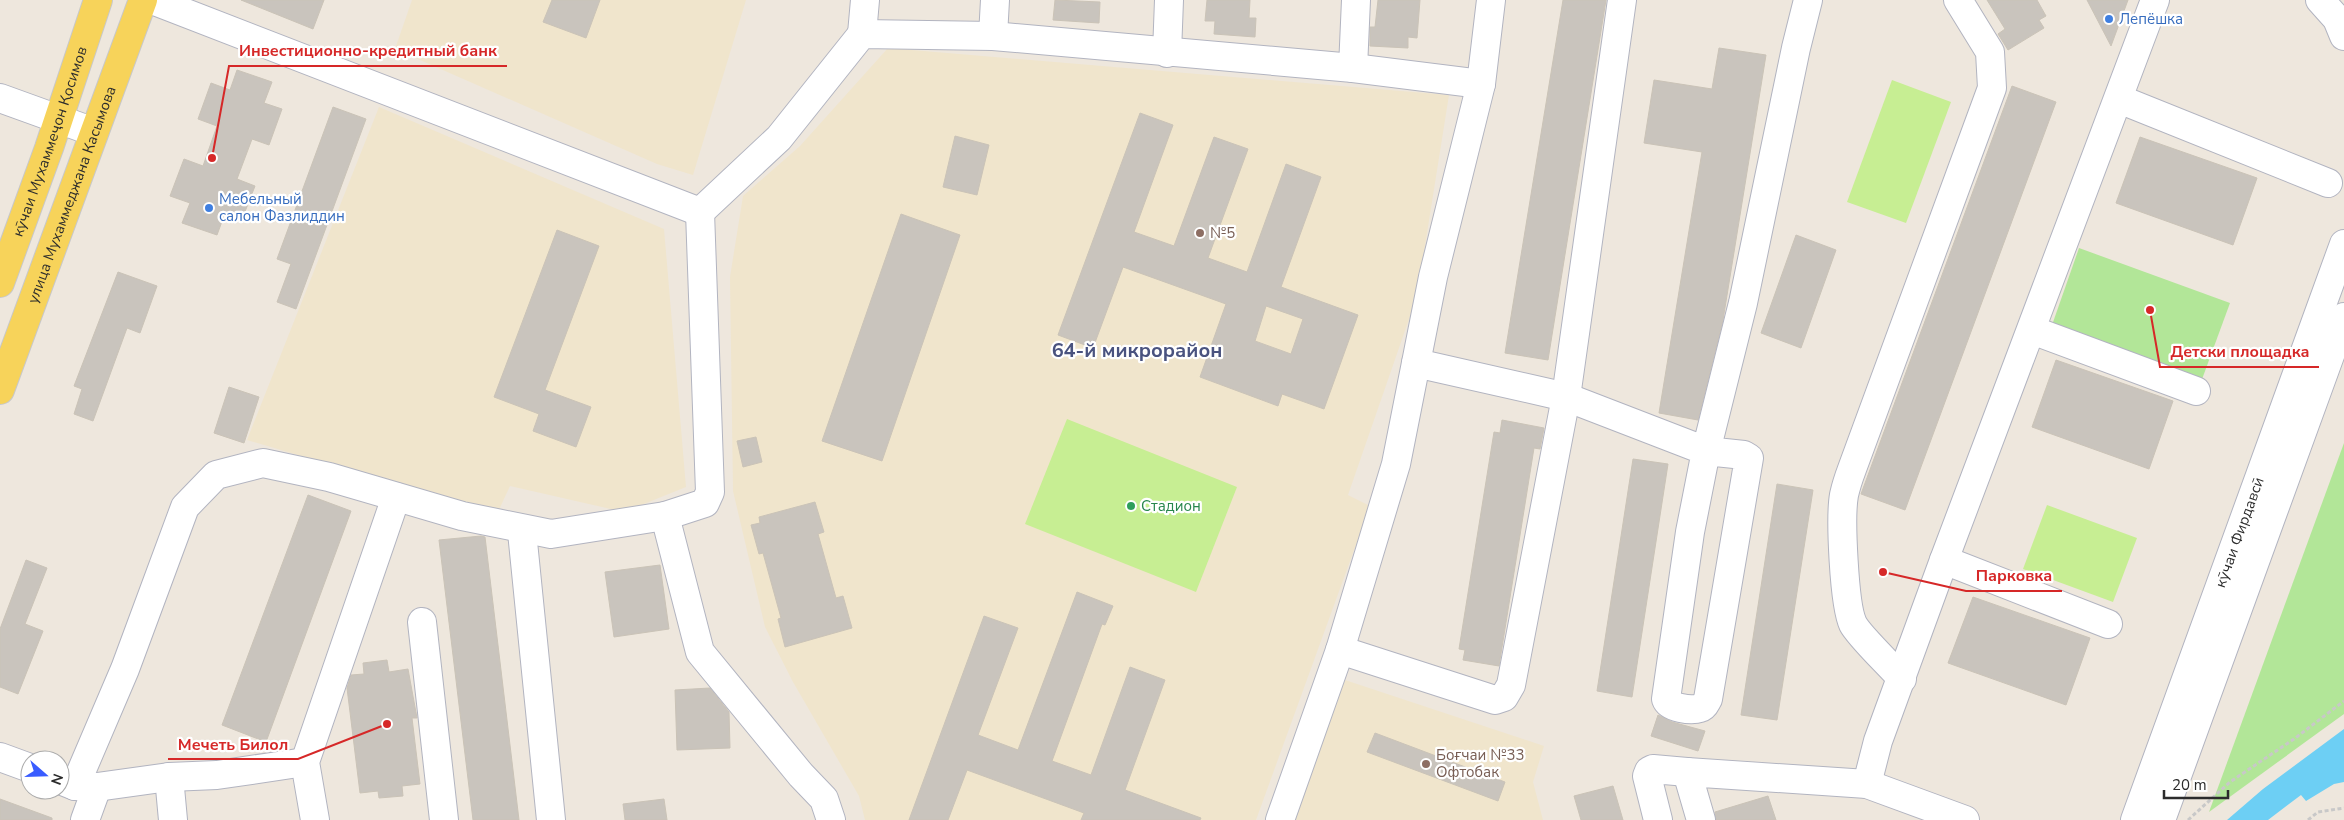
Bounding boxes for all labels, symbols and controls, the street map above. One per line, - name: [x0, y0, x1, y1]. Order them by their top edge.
- place label: Лепёшка: [2119, 9, 2183, 29]
- marker: Лепёшка: [2103, 13, 2115, 25]
- callout: Инвестиционно-кредитный банк: [229, 35, 507, 66]
- text: Инвестиционно-кредитный банк: [239, 40, 498, 62]
- street label: кӯчаи Мухаммеҷон Қосимов: [8, 44, 92, 240]
- street label: улица Мухаммеджана Касымова: [23, 83, 121, 306]
- place label: Мебельный салон Фазлиддин: [219, 189, 345, 226]
- marker: Мебельный салон Фазлиддин: [203, 202, 215, 214]
- place label: №5: [1210, 223, 1235, 243]
- marker: №5: [1194, 227, 1206, 239]
- callout: Детски площадка: [2160, 336, 2319, 367]
- district label: 64-й микрорайон: [1052, 337, 1222, 364]
- text: Детски площадка: [2170, 341, 2310, 363]
- street label: кӯчаи Фирдавсӣ: [2210, 474, 2269, 590]
- place label: Стадион: [1141, 496, 1201, 516]
- marker: Стадион: [1125, 500, 1137, 512]
- callout: Парковка: [1966, 560, 2062, 591]
- text: Парковка: [1976, 565, 2052, 587]
- callout: Мечеть Билол: [168, 728, 298, 759]
- text: Мечеть Билол: [178, 734, 288, 756]
- place label: Боғчаи №33 Офтобак: [1436, 745, 1524, 782]
- north arrow: [20, 750, 70, 800]
- marker: Боғчаи №33 Офтобак: [1420, 758, 1432, 770]
- scale bar: [2164, 768, 2228, 800]
- text: N: [46, 771, 67, 787]
- text: 20 m: [2172, 775, 2207, 795]

